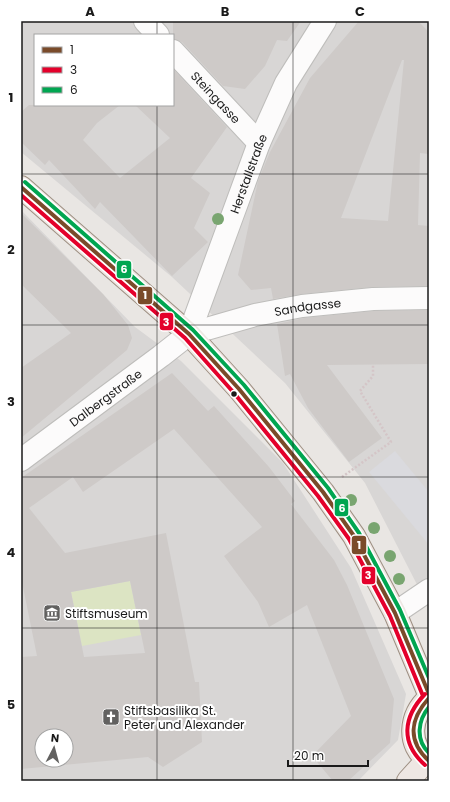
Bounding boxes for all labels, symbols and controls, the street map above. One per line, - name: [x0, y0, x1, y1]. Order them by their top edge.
- text: A: [85, 2, 95, 21]
- text: B: [221, 2, 230, 21]
- text: C: [355, 2, 365, 21]
- legend: [34, 34, 174, 106]
- text: 1: [70, 41, 74, 58]
- text: 3: [70, 61, 77, 78]
- street label: Steingasse: [187, 67, 245, 127]
- text: 6: [70, 81, 78, 98]
- text: 1: [9, 88, 13, 107]
- street label: Herstallstraße: [225, 131, 271, 216]
- text: 2: [7, 240, 15, 259]
- line badge: 6: [116, 260, 132, 279]
- text: 6: [120, 261, 128, 277]
- line badge: 1: [137, 286, 153, 305]
- text: 1: [143, 287, 147, 303]
- street label: Sandgasse: [273, 294, 342, 320]
- line badge: 3: [159, 312, 174, 331]
- text: 3: [163, 314, 170, 330]
- street label: Dalbergstraße: [65, 365, 145, 430]
- unlabelled marker: [229, 389, 239, 399]
- text: 3: [7, 392, 15, 411]
- line badge: 6: [334, 498, 349, 517]
- text: 6: [338, 500, 346, 516]
- line badge: 1: [351, 535, 367, 555]
- text: 1: [357, 537, 361, 553]
- text: 4: [7, 543, 16, 562]
- line badge: 3: [361, 566, 376, 585]
- text: 3: [365, 567, 372, 583]
- museum icon: Stiftsmuseum: [42, 603, 62, 623]
- place label: Stiftsmuseum: [65, 605, 148, 622]
- text: 5: [7, 695, 15, 714]
- place label: Stiftsbasilika St. Peter und Alexander: [124, 702, 245, 733]
- church icon: Stiftsbasilika St. Peter und Alexander: [101, 707, 121, 727]
- north arrow: [34, 728, 74, 768]
- text: N: [50, 730, 60, 746]
- scale bar: [288, 742, 368, 768]
- text: 20 m: [294, 747, 324, 764]

